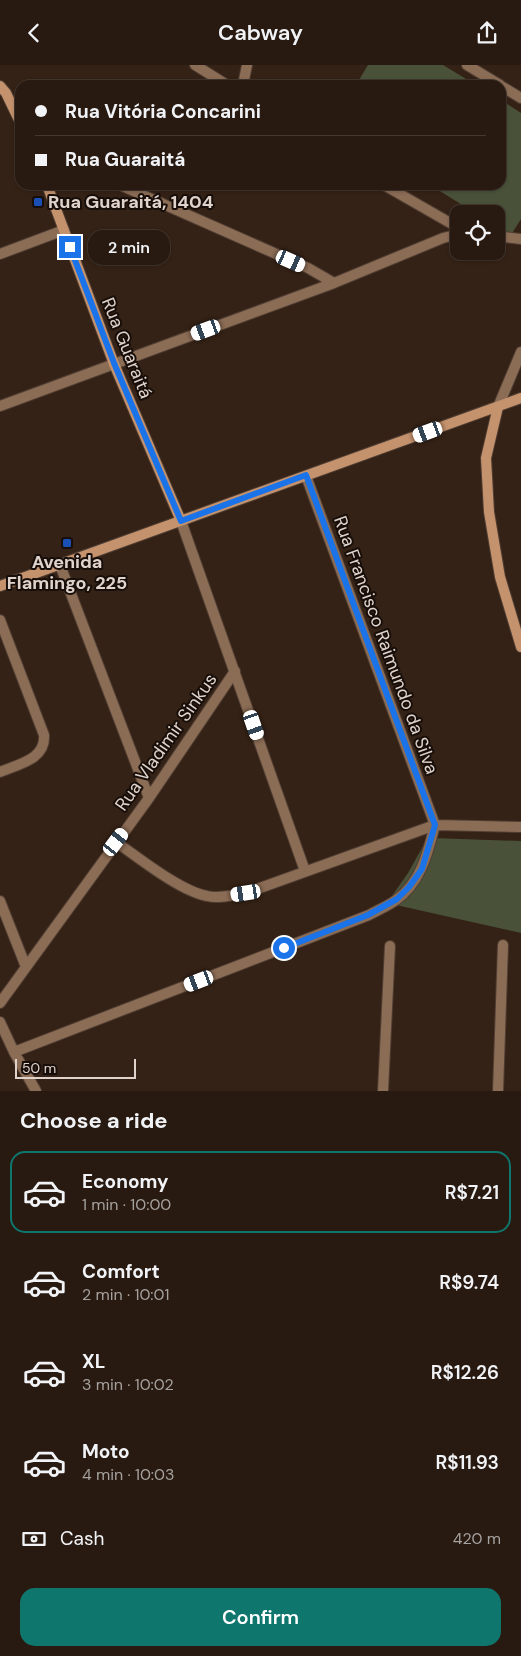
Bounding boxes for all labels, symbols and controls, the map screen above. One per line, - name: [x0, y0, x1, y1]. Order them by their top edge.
- text: Cabway: [218, 18, 303, 47]
- icon: back: [20, 19, 48, 47]
- icon: share: [473, 19, 501, 47]
- text: Rua Vitória Concarini: [65, 99, 261, 124]
- text: Rua Guaraitá: [65, 147, 185, 172]
- place label: Rua Guaraitá, 1404: [48, 190, 214, 214]
- marker: Rua Guaraitá, 1404: [32, 196, 44, 208]
- map controls: [450, 205, 505, 260]
- button: locate: [450, 205, 505, 260]
- callout: 2 min: [88, 229, 170, 265]
- route end: [59, 236, 81, 258]
- text: 2 min: [108, 237, 150, 258]
- car: [274, 248, 307, 274]
- street label: Rua Guaraitá: [96, 294, 158, 402]
- car: [189, 318, 222, 342]
- car: [411, 420, 444, 444]
- street label: Rua Francisco Raimundo da Silva: [328, 513, 444, 777]
- marker: Avenida Flamingo, 225: [61, 537, 73, 549]
- place label: Avenida Flamingo, 225: [7, 550, 127, 595]
- street label: Rua Vladimir Sinkus: [110, 669, 222, 815]
- car: [242, 708, 265, 742]
- car: [100, 826, 131, 858]
- car: [230, 883, 261, 903]
- route start: [273, 937, 295, 959]
- car: [182, 969, 215, 993]
- scale bar: [15, 1056, 136, 1079]
- text: 50 m: [22, 1059, 56, 1077]
- text: Choose a ride: [20, 1106, 168, 1135]
- text: Economy: [82, 1169, 169, 1194]
- icon: car: [22, 1170, 67, 1215]
- text: R$7.21: [445, 1180, 499, 1205]
- text: 1 min · 10:00: [82, 1194, 171, 1215]
- text: Comfort: [82, 1259, 160, 1284]
- icon: car: [22, 1260, 67, 1305]
- text: R$9.74: [439, 1270, 499, 1295]
- text: 2 min · 10:01: [82, 1284, 170, 1305]
- text: XL: [82, 1349, 105, 1374]
- icon: car: [22, 1350, 67, 1395]
- text: R$12.26: [431, 1360, 499, 1385]
- text: 3 min · 10:02: [82, 1374, 174, 1395]
- text: Moto: [82, 1439, 130, 1464]
- icon: car: [22, 1440, 67, 1485]
- text: R$11.93: [436, 1450, 499, 1475]
- text: 4 min · 10:03: [82, 1464, 175, 1485]
- icon: cash: [20, 1525, 48, 1553]
- text: Cash: [60, 1526, 104, 1551]
- text: 420 m: [453, 1528, 501, 1549]
- button: Confirm: [20, 1588, 501, 1646]

